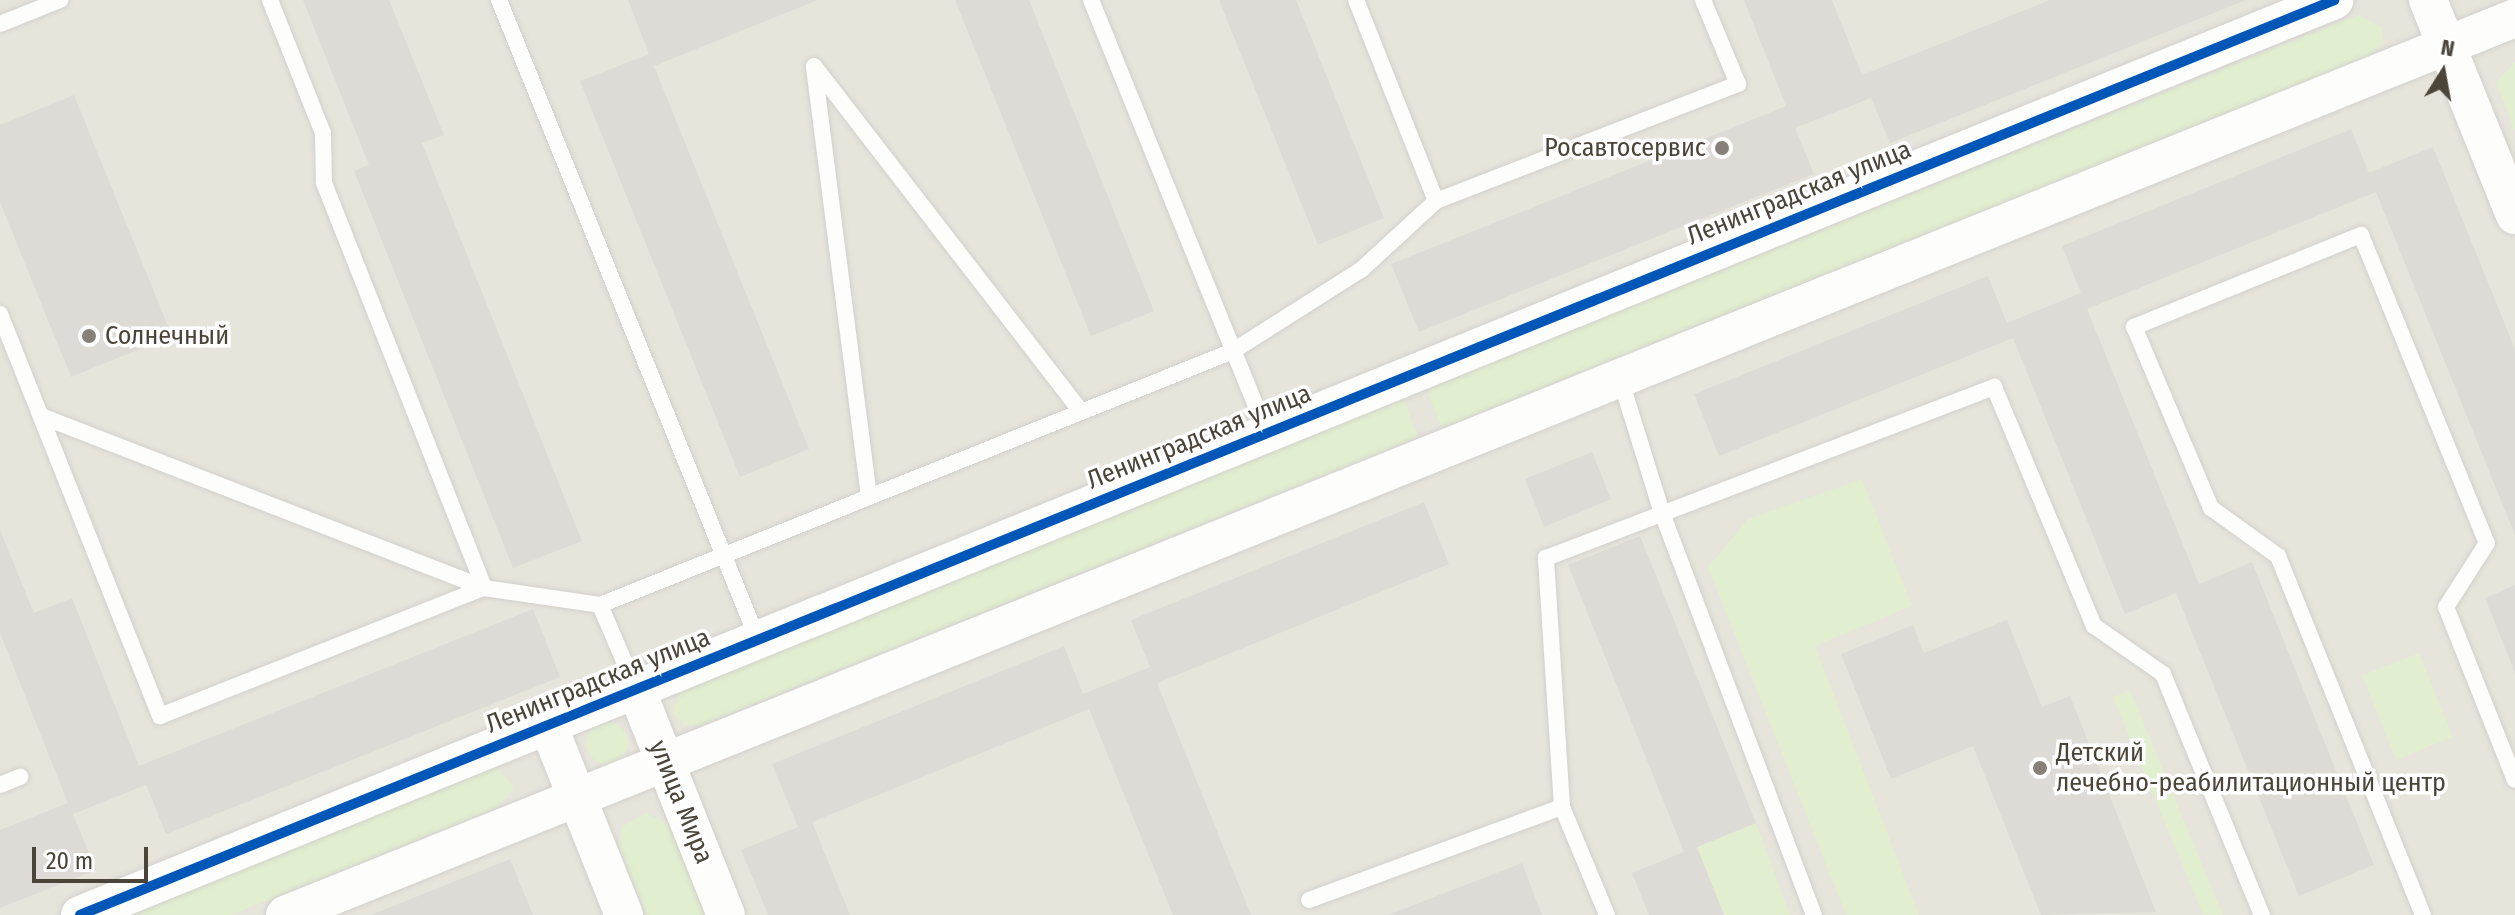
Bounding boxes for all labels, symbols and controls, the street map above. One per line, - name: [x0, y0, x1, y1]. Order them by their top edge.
- north arrow: [2403, 32, 2483, 112]
- text: N: [2439, 33, 2457, 62]
- place label: Росавтосервис: [1544, 132, 1706, 164]
- street label: Ленинградская улица: [1682, 134, 1916, 252]
- marker: Росавтосервис: [1713, 139, 1731, 157]
- place label: Солнечный: [105, 320, 229, 352]
- marker: Солнечный: [80, 327, 98, 345]
- street label: Ленинградская улица: [1082, 378, 1316, 496]
- street label: Ленинградская улица: [481, 622, 715, 740]
- street label: улица Мира: [642, 736, 720, 868]
- place label: Детский лечебно-реабилитационный центр: [2056, 737, 2446, 798]
- marker: Детский лечебно-реабилитационный центр: [2031, 759, 2049, 777]
- scale bar: [36, 831, 152, 881]
- text: 20 m: [46, 847, 93, 875]

